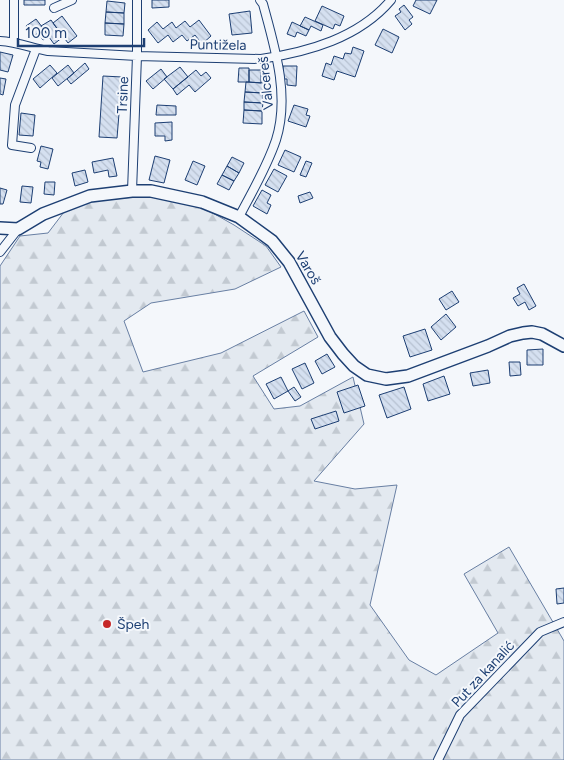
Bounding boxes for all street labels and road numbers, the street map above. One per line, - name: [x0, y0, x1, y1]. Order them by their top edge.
- street label: Puntižela: [189, 36, 247, 54]
- street label: Valcereš: [255, 55, 277, 111]
- street label: Trsine: [114, 76, 132, 114]
- street label: Varoš: [292, 248, 324, 288]
- street label: Put za kanalić: [448, 637, 518, 711]

